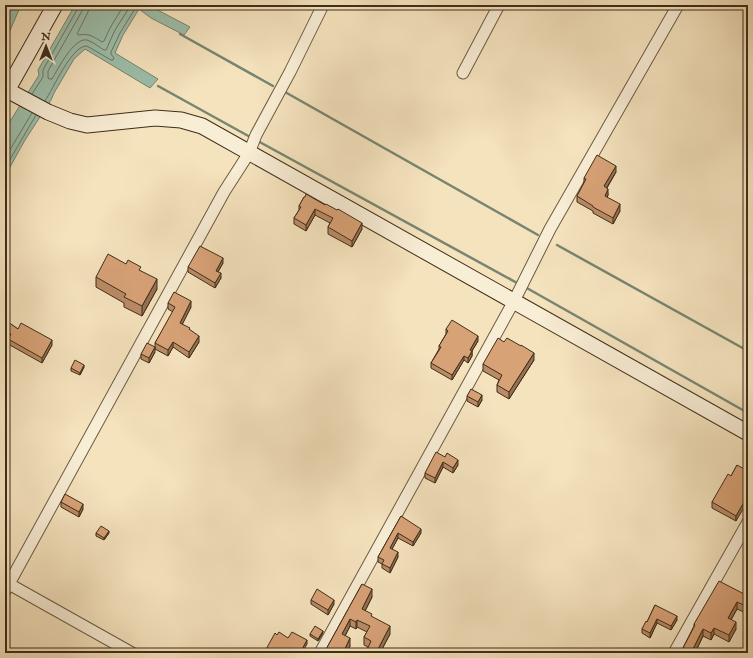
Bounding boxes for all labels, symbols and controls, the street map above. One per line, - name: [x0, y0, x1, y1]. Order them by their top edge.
- north arrow: [26, 26, 66, 66]
- text: N: [40, 30, 51, 44]

